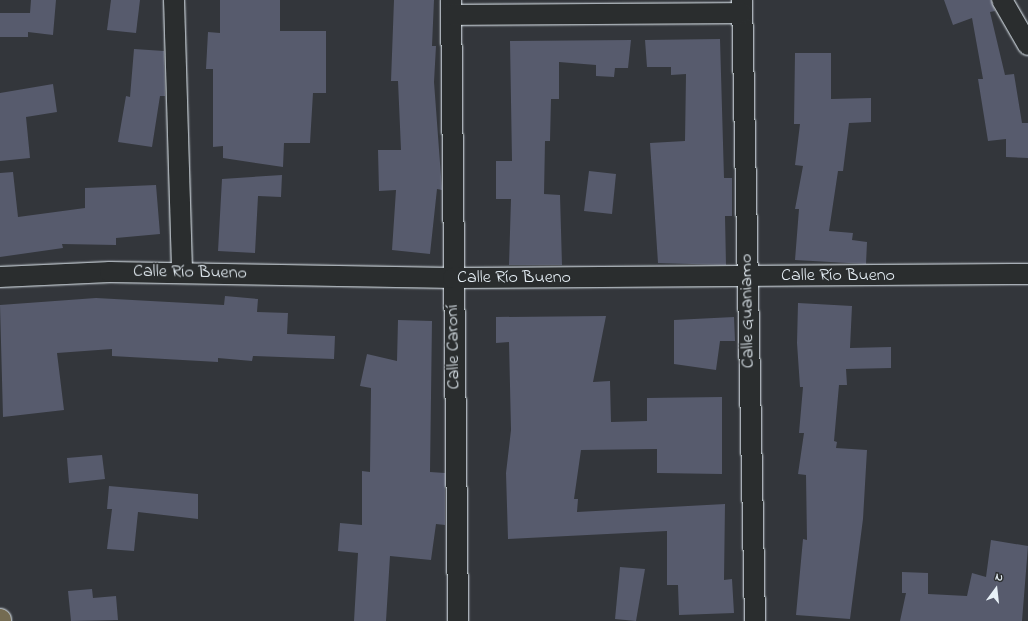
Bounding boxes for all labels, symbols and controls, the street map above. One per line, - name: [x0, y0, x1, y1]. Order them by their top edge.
- street label: Calle Guaniamo: [736, 254, 760, 368]
- street label: Calle Río Bueno: [133, 261, 247, 285]
- street label: Calle Río Bueno: [781, 265, 895, 287]
- street label: Calle Río Bueno: [457, 267, 571, 289]
- street label: Calle Caroní: [442, 304, 466, 390]
- north arrow: [976, 569, 1016, 609]
- text: N: [993, 569, 1005, 586]

